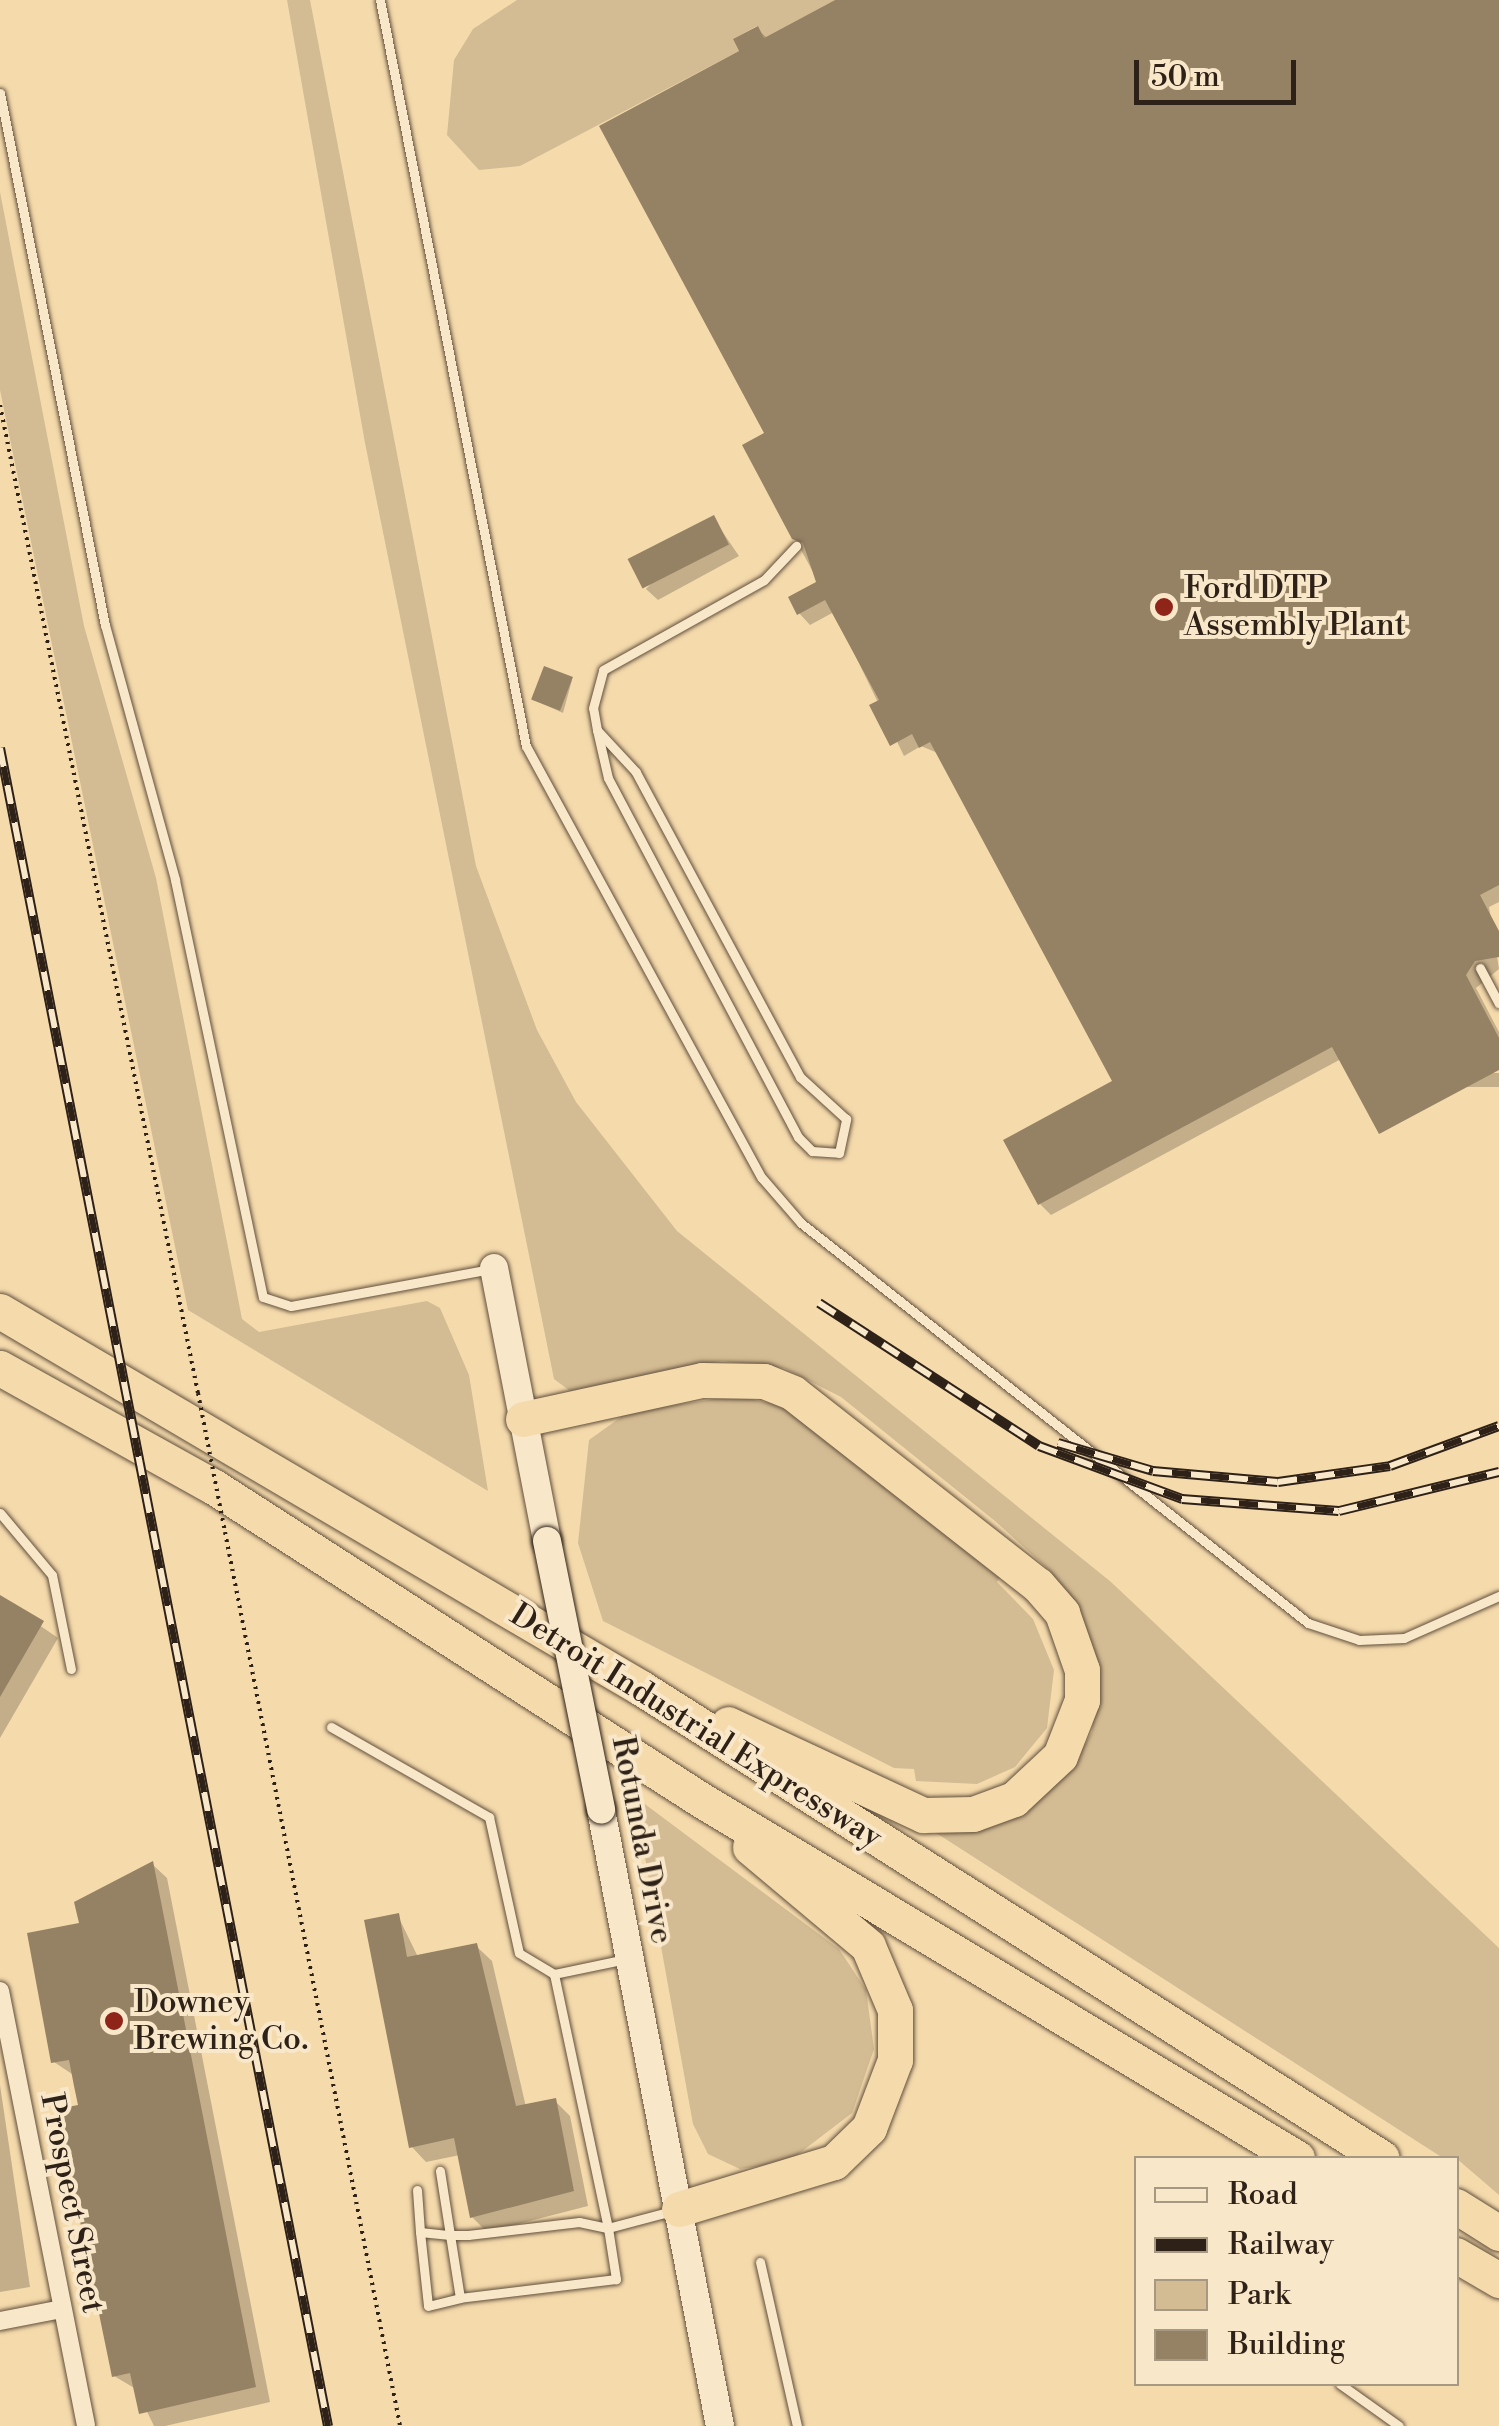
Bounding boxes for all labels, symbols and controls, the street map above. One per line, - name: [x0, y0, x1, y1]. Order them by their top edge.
- scale bar: [1139, 40, 1302, 102]
- text: 50 m: [1151, 58, 1220, 96]
- place label: Ford DTP Assembly Plant: [1184, 570, 1406, 645]
- marker: Ford DTP Assembly Plant: [1153, 596, 1175, 618]
- street label: Detroit Industrial Expressway: [503, 1595, 889, 1857]
- street label: Rotunda Drive: [603, 1733, 681, 1947]
- place label: Downey Brewing Co.: [134, 1984, 308, 2059]
- marker: Downey Brewing Co.: [103, 2010, 125, 2032]
- street label: Prospect Street: [32, 2090, 112, 2316]
- legend: [1134, 2156, 1459, 2386]
- text: Road: [1228, 2176, 1298, 2214]
- text: Railway: [1228, 2226, 1334, 2264]
- text: Park: [1228, 2276, 1290, 2314]
- text: Building: [1228, 2326, 1345, 2364]

